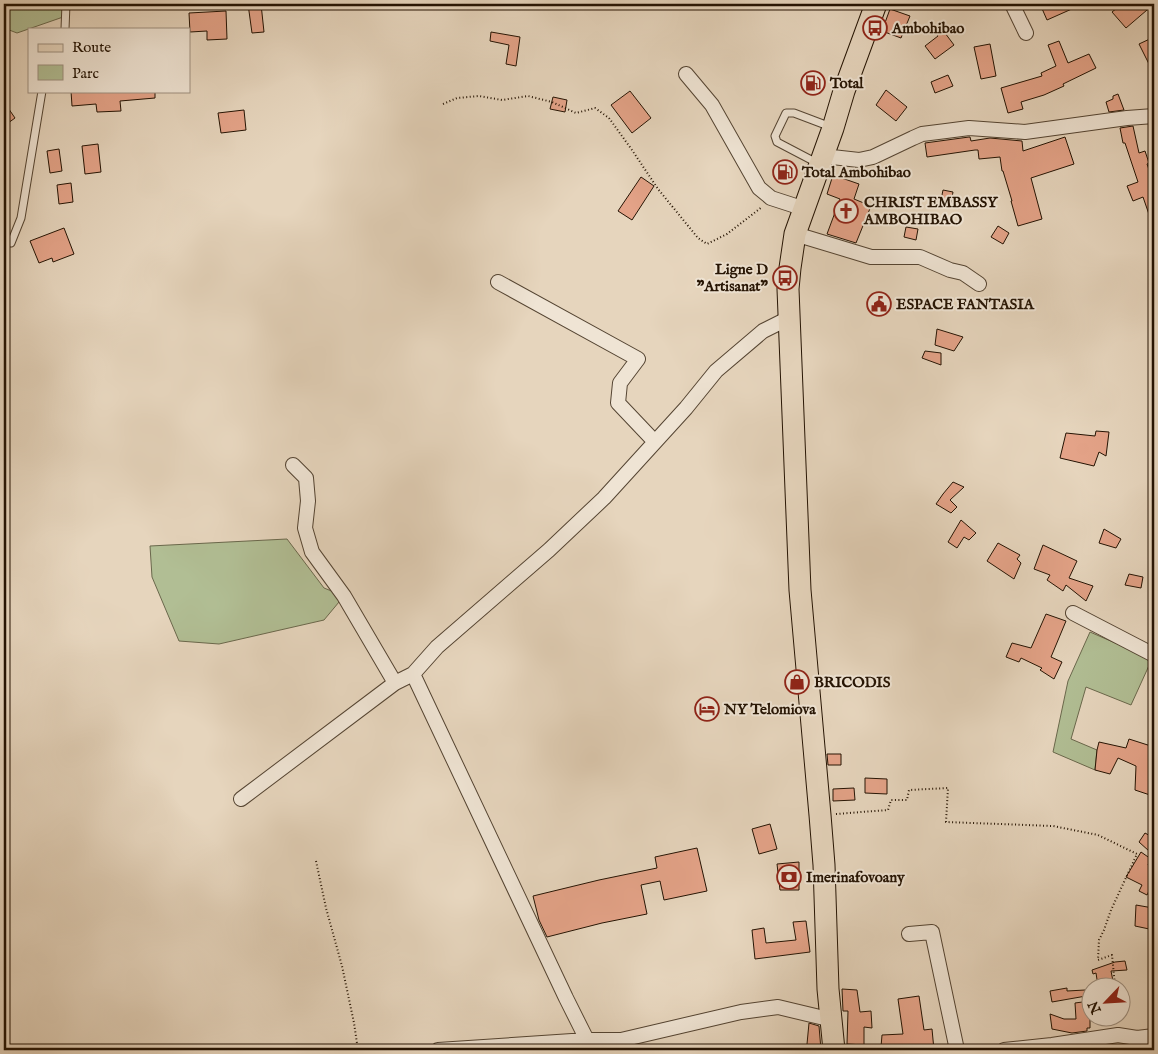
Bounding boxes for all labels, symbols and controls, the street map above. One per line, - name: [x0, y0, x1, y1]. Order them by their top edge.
- bus stop icon: Ambohibao: [862, 15, 888, 41]
- place label: Ambohibao: [891, 19, 964, 38]
- legend: [28, 28, 190, 92]
- text: Route: [72, 38, 111, 57]
- text: Parc: [72, 64, 99, 83]
- fuel station icon: Total: [800, 70, 826, 96]
- place label: Total: [829, 74, 864, 93]
- fuel station icon: Total Ambohibao: [772, 159, 798, 185]
- place label: Total Ambohibao: [801, 163, 911, 182]
- place label: CHRIST EMBASSY AMBOHIBAO: [863, 193, 999, 229]
- church icon: CHRIST EMBASSY AMBOHIBAO: [833, 198, 859, 224]
- place label: Ligne D "Artisanat": [697, 260, 769, 296]
- bus stop icon: Ligne D "Artisanat": [772, 265, 798, 291]
- public building icon: ESPACE FANTASIA: [866, 291, 892, 317]
- place label: ESPACE FANTASIA: [896, 295, 1035, 314]
- shop icon: BRICODIS: [784, 669, 810, 695]
- place label: BRICODIS: [814, 673, 891, 692]
- hotel icon: NY Telomiova: [694, 696, 720, 722]
- place label: NY Telomiova: [723, 700, 816, 719]
- bank icon: Imerinafovoany: [776, 864, 802, 890]
- place label: Imerinafovoany: [806, 868, 905, 887]
- north arrow: [1080, 976, 1130, 1026]
- text: N: [1084, 998, 1106, 1017]

